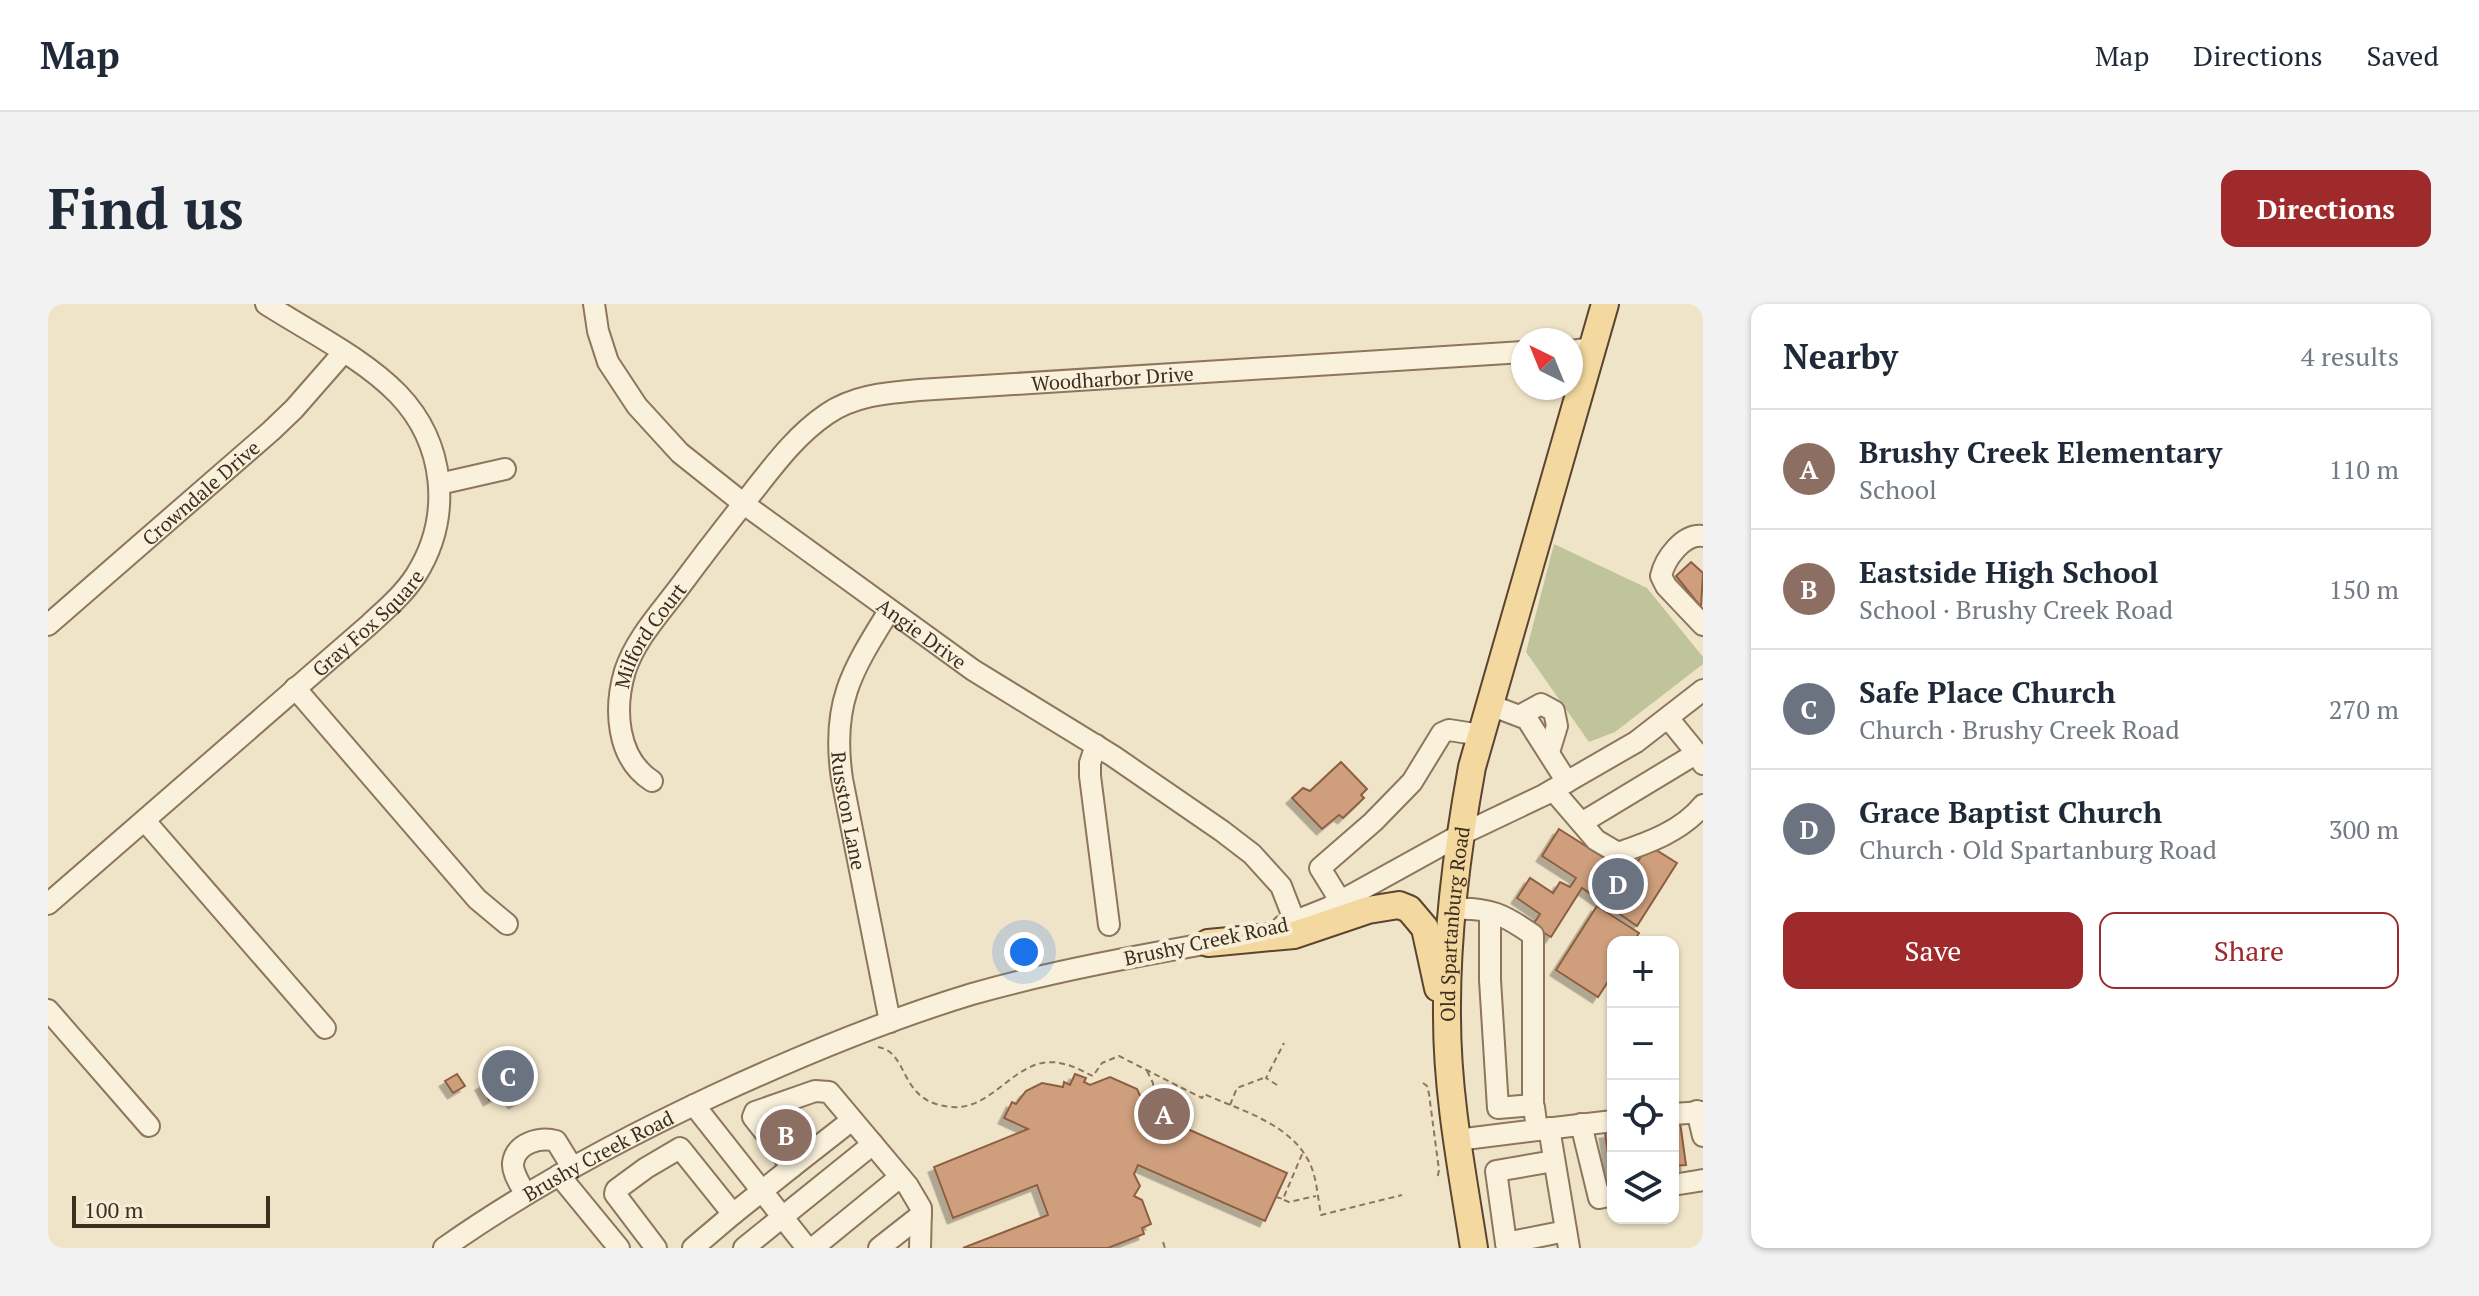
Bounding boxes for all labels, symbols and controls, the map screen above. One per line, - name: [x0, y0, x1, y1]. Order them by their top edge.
- text: Map: [40, 30, 120, 80]
- text: Map: [2095, 37, 2149, 74]
- text: Directions: [2193, 37, 2323, 74]
- text: Saved: [2367, 37, 2439, 74]
- button: Directions: [2221, 170, 2431, 247]
- text: Find us: [48, 171, 244, 245]
- north arrow: [1511, 328, 1583, 400]
- text: Nearby: [1783, 334, 1898, 379]
- text: 4 results: [2301, 339, 2399, 373]
- street label: Woodharbor Drive: [1031, 359, 1194, 396]
- text: Brushy Creek Elementary: [1859, 432, 2222, 472]
- street label: Crowndale Drive: [136, 434, 265, 551]
- text: A: [1800, 452, 1818, 486]
- text: 110 m: [2329, 452, 2399, 486]
- text: School: [1859, 472, 1937, 506]
- text: Eastside High School: [1859, 552, 2158, 592]
- street label: Gray Fox Square: [306, 564, 430, 682]
- text: B: [1801, 572, 1817, 606]
- text: 150 m: [2329, 572, 2399, 606]
- street label: Milford Court: [608, 576, 692, 691]
- street label: Angie Drive: [872, 591, 972, 675]
- text: School · Brushy Creek Road: [1859, 592, 2173, 626]
- text: Safe Place Church: [1859, 672, 2116, 712]
- text: C: [1801, 692, 1817, 726]
- text: 270 m: [2329, 692, 2399, 726]
- text: Church · Brushy Creek Road: [1859, 712, 2180, 746]
- street label: Russton Lane: [826, 750, 873, 872]
- text: Grace Baptist Church: [1859, 792, 2162, 832]
- text: D: [1799, 812, 1819, 846]
- text: 300 m: [2329, 812, 2399, 846]
- street label: Old Spartanburg Road: [1433, 825, 1475, 1022]
- text: Church · Old Spartanburg Road: [1859, 832, 2217, 866]
- pin: D: [1592, 854, 1644, 914]
- street label: Brushy Creek Road: [1121, 910, 1291, 972]
- button: Save: [1783, 912, 2083, 989]
- button: Share: [2099, 912, 2399, 989]
- your location: [1004, 932, 1044, 972]
- map controls: [1607, 936, 1679, 1224]
- button: +: [1607, 936, 1679, 1008]
- button: −: [1607, 1008, 1679, 1080]
- pin: C: [482, 1046, 534, 1106]
- button: locate: [1607, 1080, 1679, 1152]
- pin: A: [1138, 1084, 1190, 1144]
- street label: Brushy Creek Road: [518, 1104, 678, 1207]
- pin: B: [760, 1105, 812, 1165]
- button: layers: [1607, 1152, 1679, 1224]
- scale bar: [72, 1192, 270, 1228]
- text: 100 m: [84, 1195, 144, 1224]

